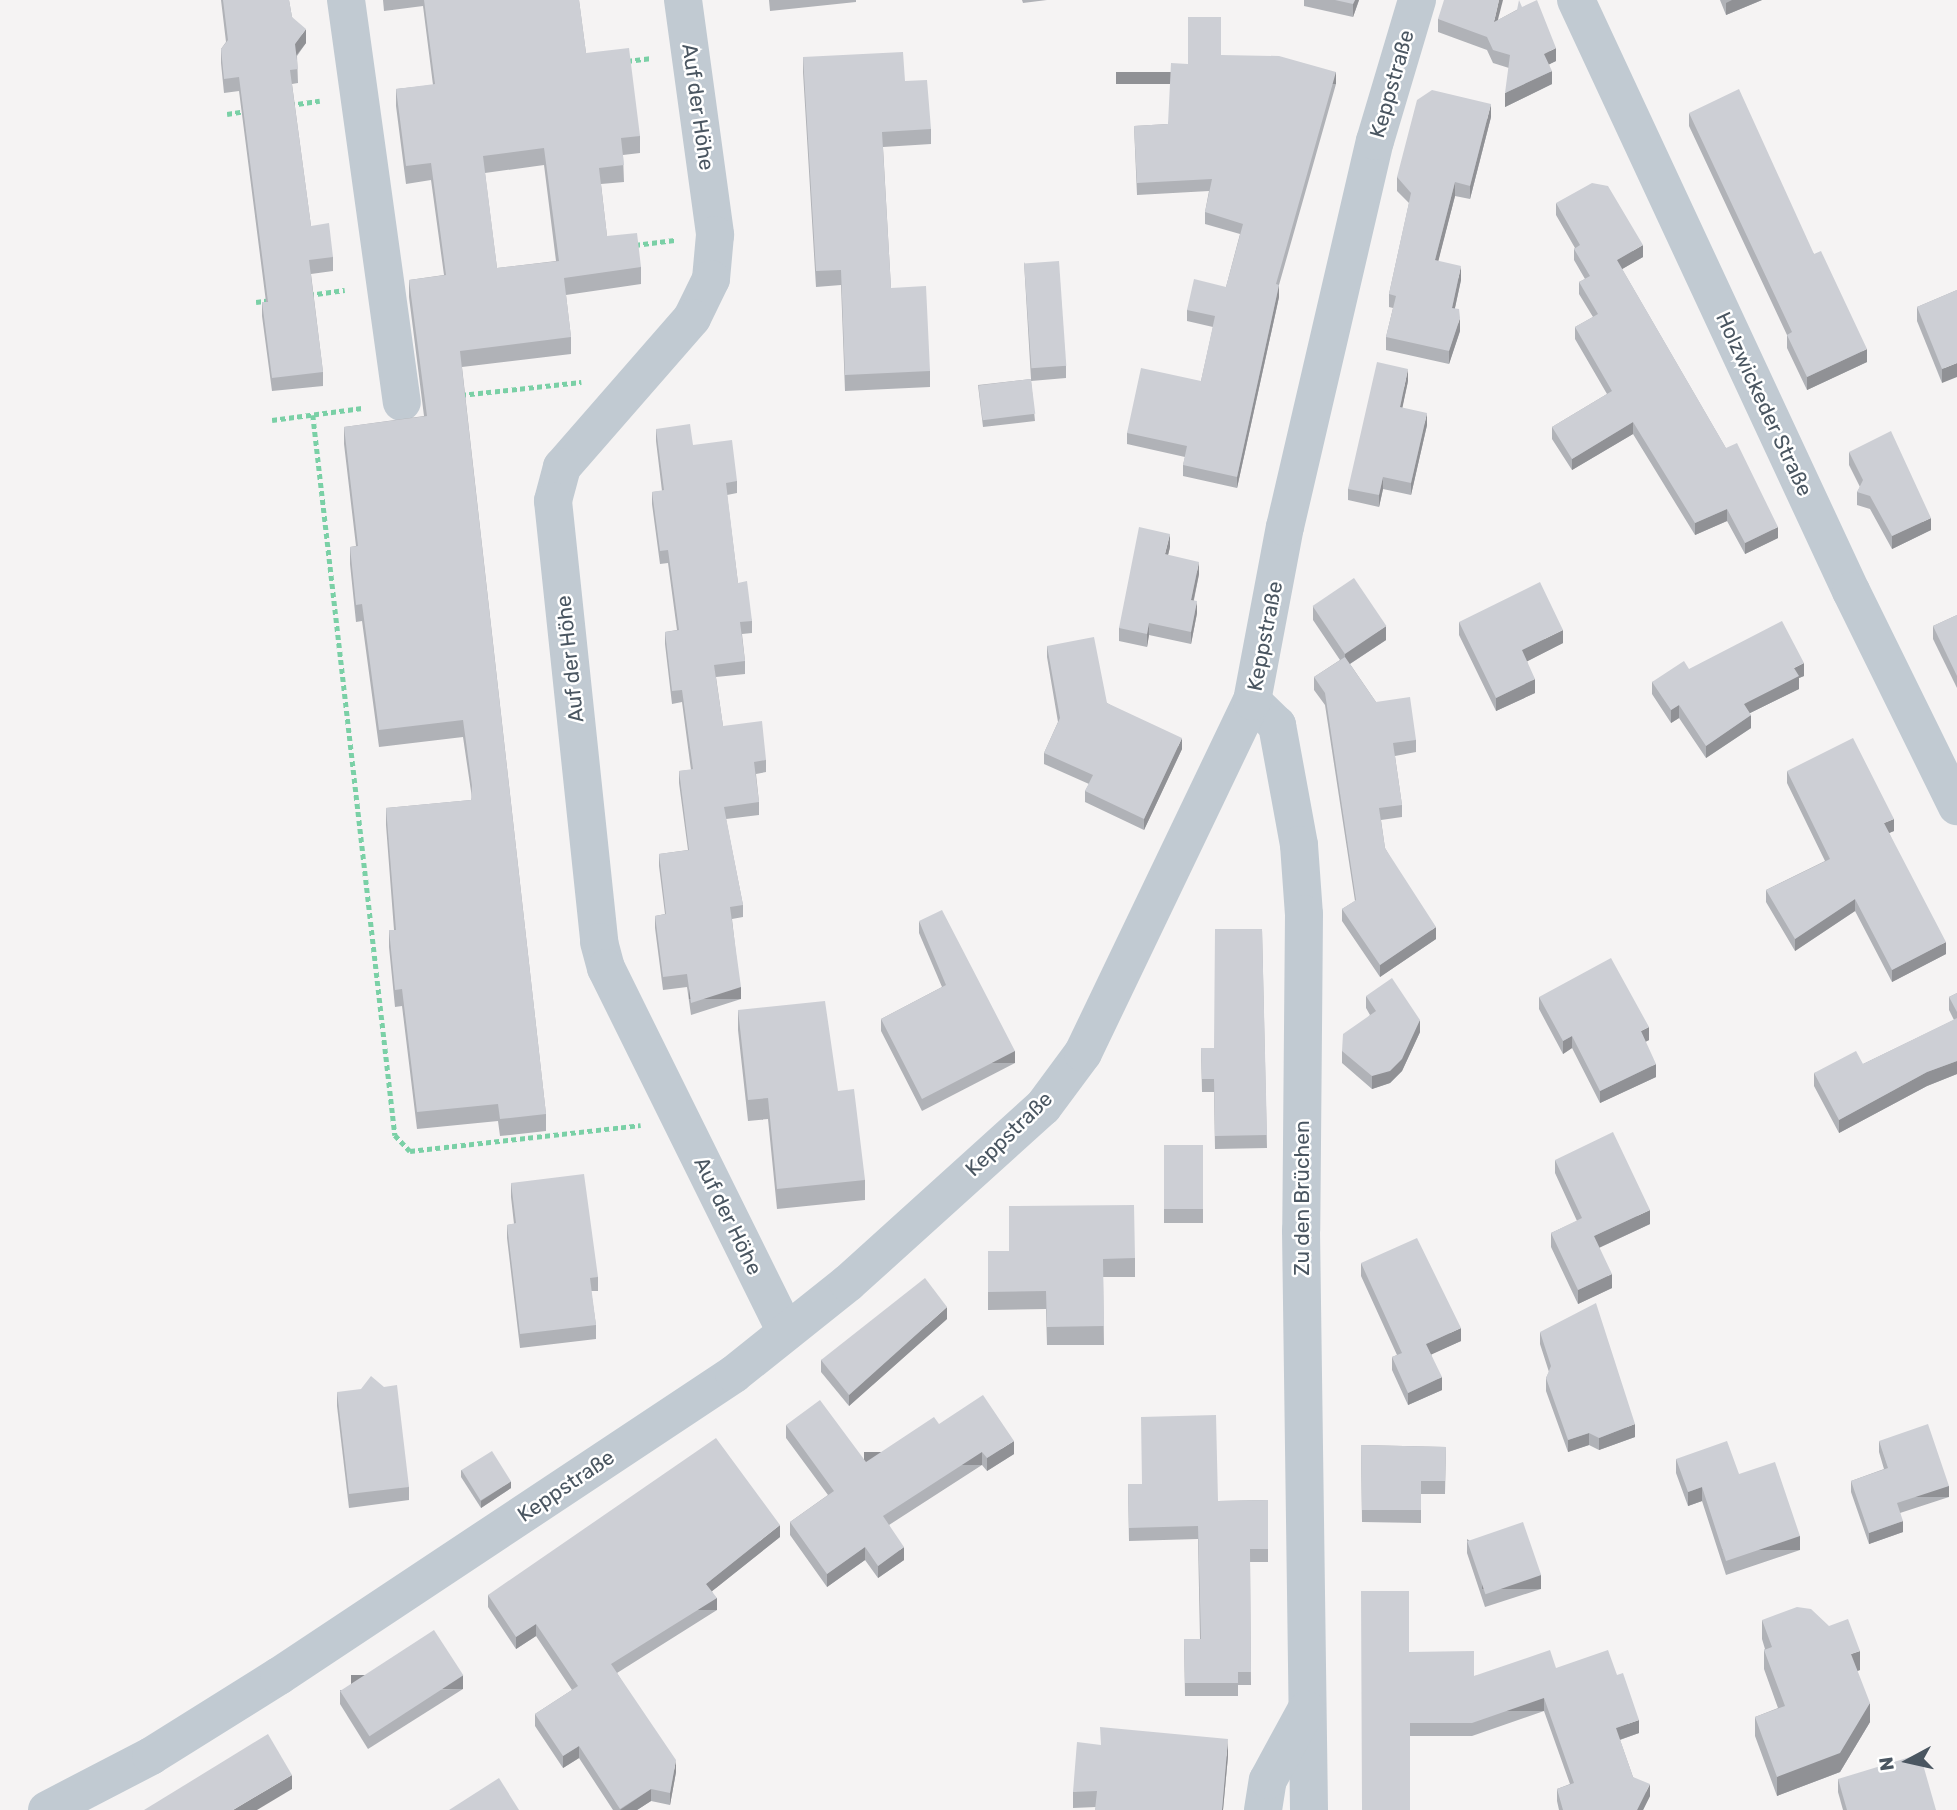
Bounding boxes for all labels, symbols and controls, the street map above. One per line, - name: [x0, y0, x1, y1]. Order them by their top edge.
- street label: Keppstraße: [1365, 27, 1419, 141]
- street label: Auf der Höhe: [677, 41, 719, 173]
- street label: Holzwickeder Straße: [1710, 308, 1818, 500]
- street label: Keppstraße: [1242, 579, 1288, 693]
- street label: Auf der Höhe: [551, 594, 589, 724]
- street label: Keppstraße: [960, 1086, 1058, 1182]
- street label: Zu den Brüchen: [1289, 1120, 1315, 1276]
- street label: Auf der Höhe: [688, 1153, 768, 1279]
- street label: Keppstraße: [513, 1444, 619, 1528]
- north arrow: [1873, 1726, 1943, 1796]
- text: N: [1874, 1756, 1899, 1772]

